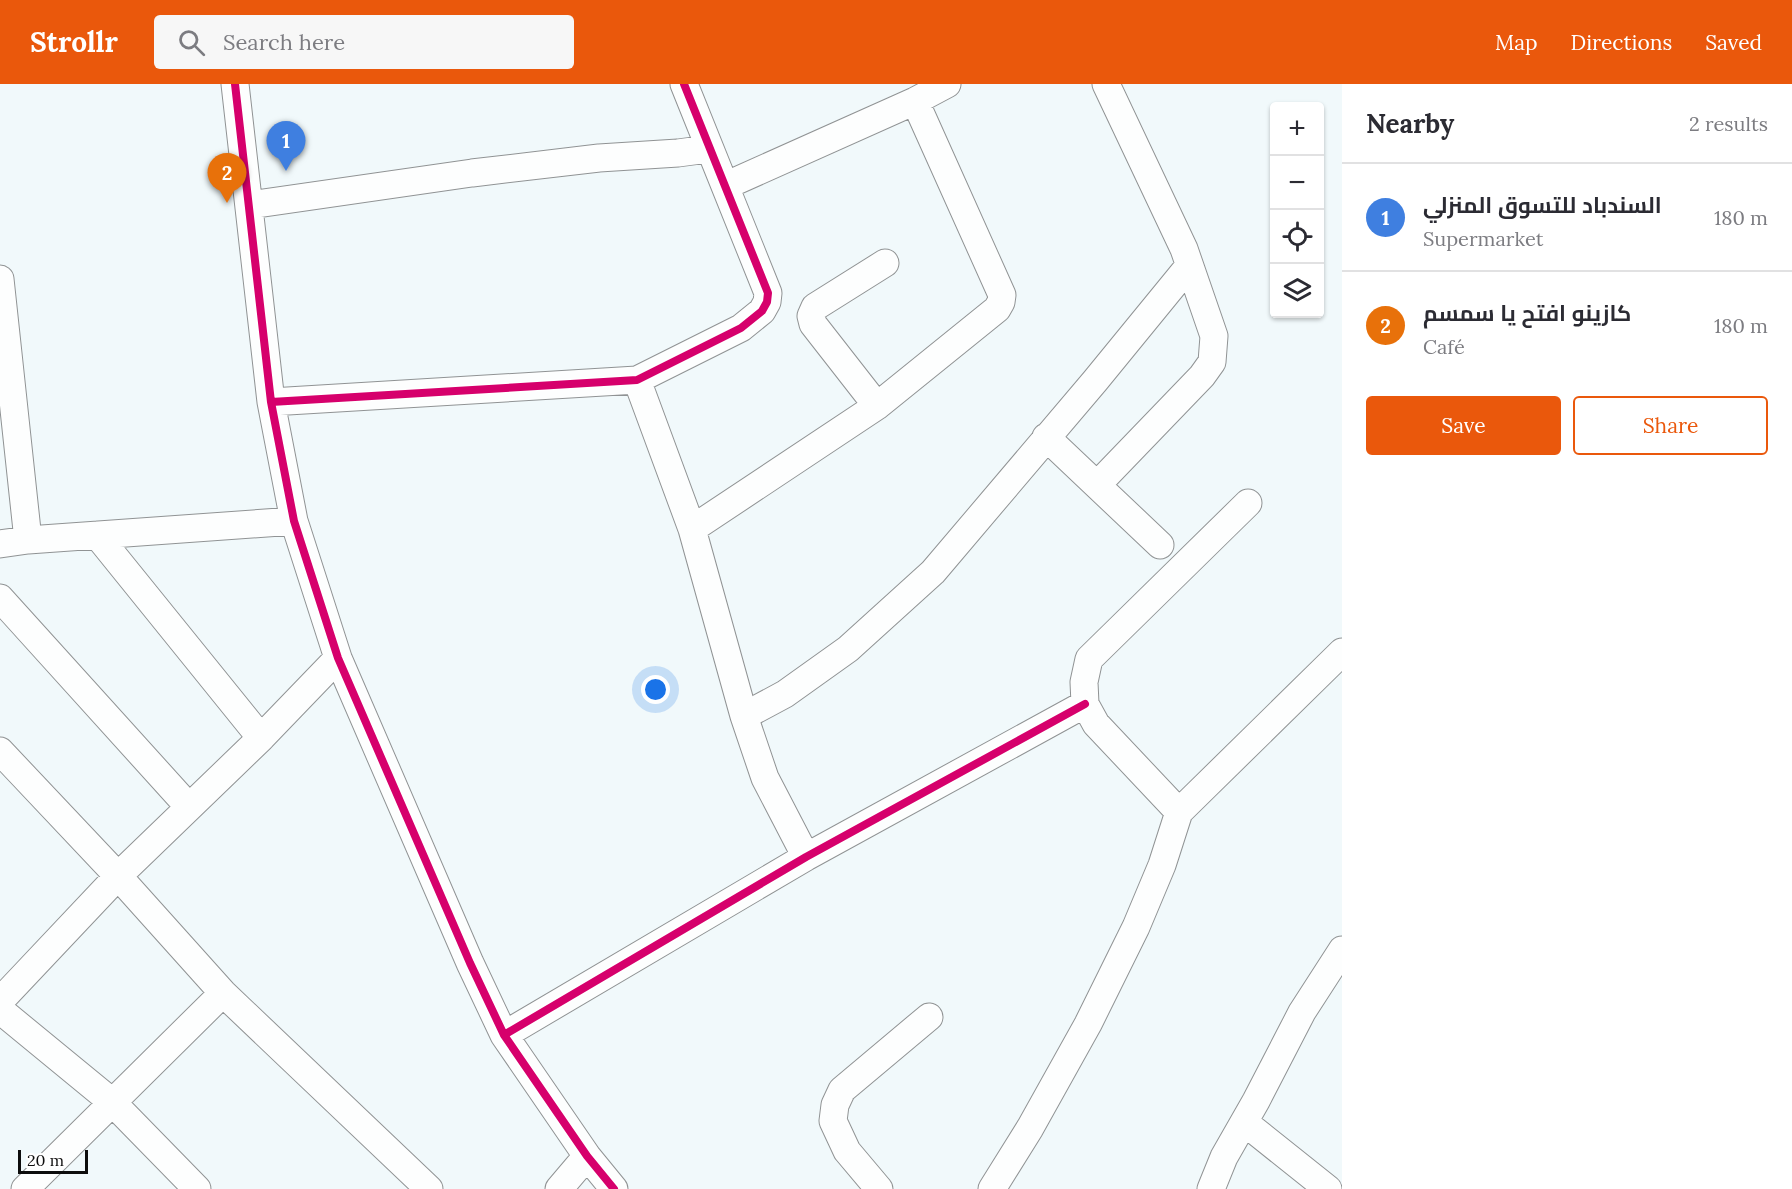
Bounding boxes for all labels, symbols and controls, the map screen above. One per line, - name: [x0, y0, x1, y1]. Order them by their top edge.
- search box: [154, 15, 574, 69]
- text: Strollr: [30, 24, 118, 60]
- icon: search: [175, 26, 208, 59]
- text: Search here: [223, 28, 345, 56]
- text: Map: [1495, 29, 1538, 56]
- text: Directions: [1571, 29, 1672, 56]
- text: Saved: [1705, 29, 1762, 56]
- map controls: [1270, 102, 1324, 318]
- button: +: [1270, 102, 1324, 156]
- text: Nearby: [1366, 107, 1454, 140]
- text: 2 results: [1689, 111, 1768, 136]
- pin: 1: [266, 122, 306, 171]
- pin: 2: [208, 154, 246, 203]
- button: −: [1270, 156, 1324, 210]
- text: السندباد للتسوق المنزلي: [1423, 191, 1662, 219]
- text: 1: [1381, 205, 1390, 230]
- text: 180 m: [1714, 205, 1768, 230]
- button: locate: [1270, 210, 1324, 264]
- text: Supermarket: [1423, 226, 1543, 251]
- button: layers: [1270, 264, 1324, 318]
- text: كازينو افتح يا سمسم: [1423, 299, 1631, 327]
- text: 2: [1380, 313, 1391, 338]
- text: 180 m: [1714, 313, 1768, 338]
- text: Café: [1423, 334, 1465, 359]
- button: Save: [1366, 396, 1561, 455]
- button: Share: [1573, 396, 1768, 455]
- your location: [641, 675, 670, 704]
- scale bar: [18, 1147, 88, 1174]
- text: 20 m: [27, 1150, 64, 1170]

